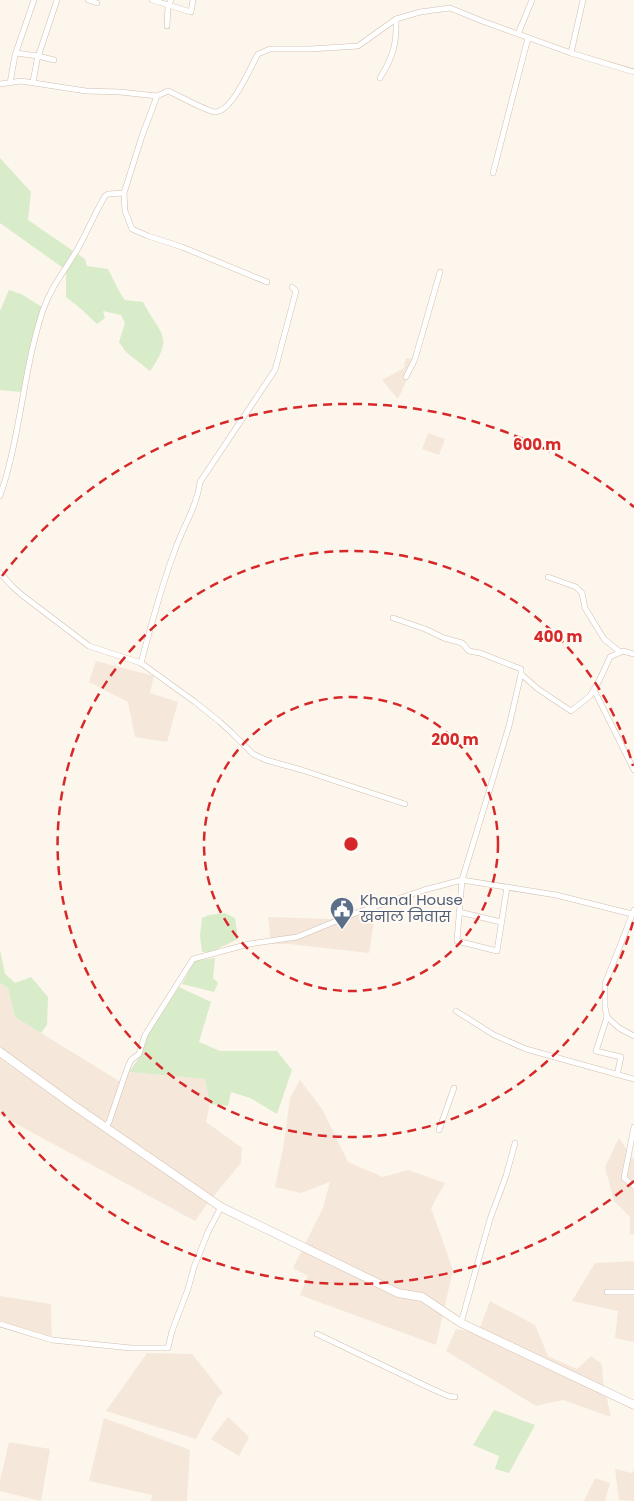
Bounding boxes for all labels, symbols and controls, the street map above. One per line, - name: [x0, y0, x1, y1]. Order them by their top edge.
- text: 600 m: [513, 434, 561, 455]
- text: 400 m: [534, 626, 583, 647]
- text: 200 m: [431, 729, 479, 750]
- centre of rings: [342, 835, 360, 853]
- place label: Khanal House खनाल निवास: [359, 889, 463, 927]
- public building icon: Khanal House खनाल निवास: [329, 896, 355, 930]

